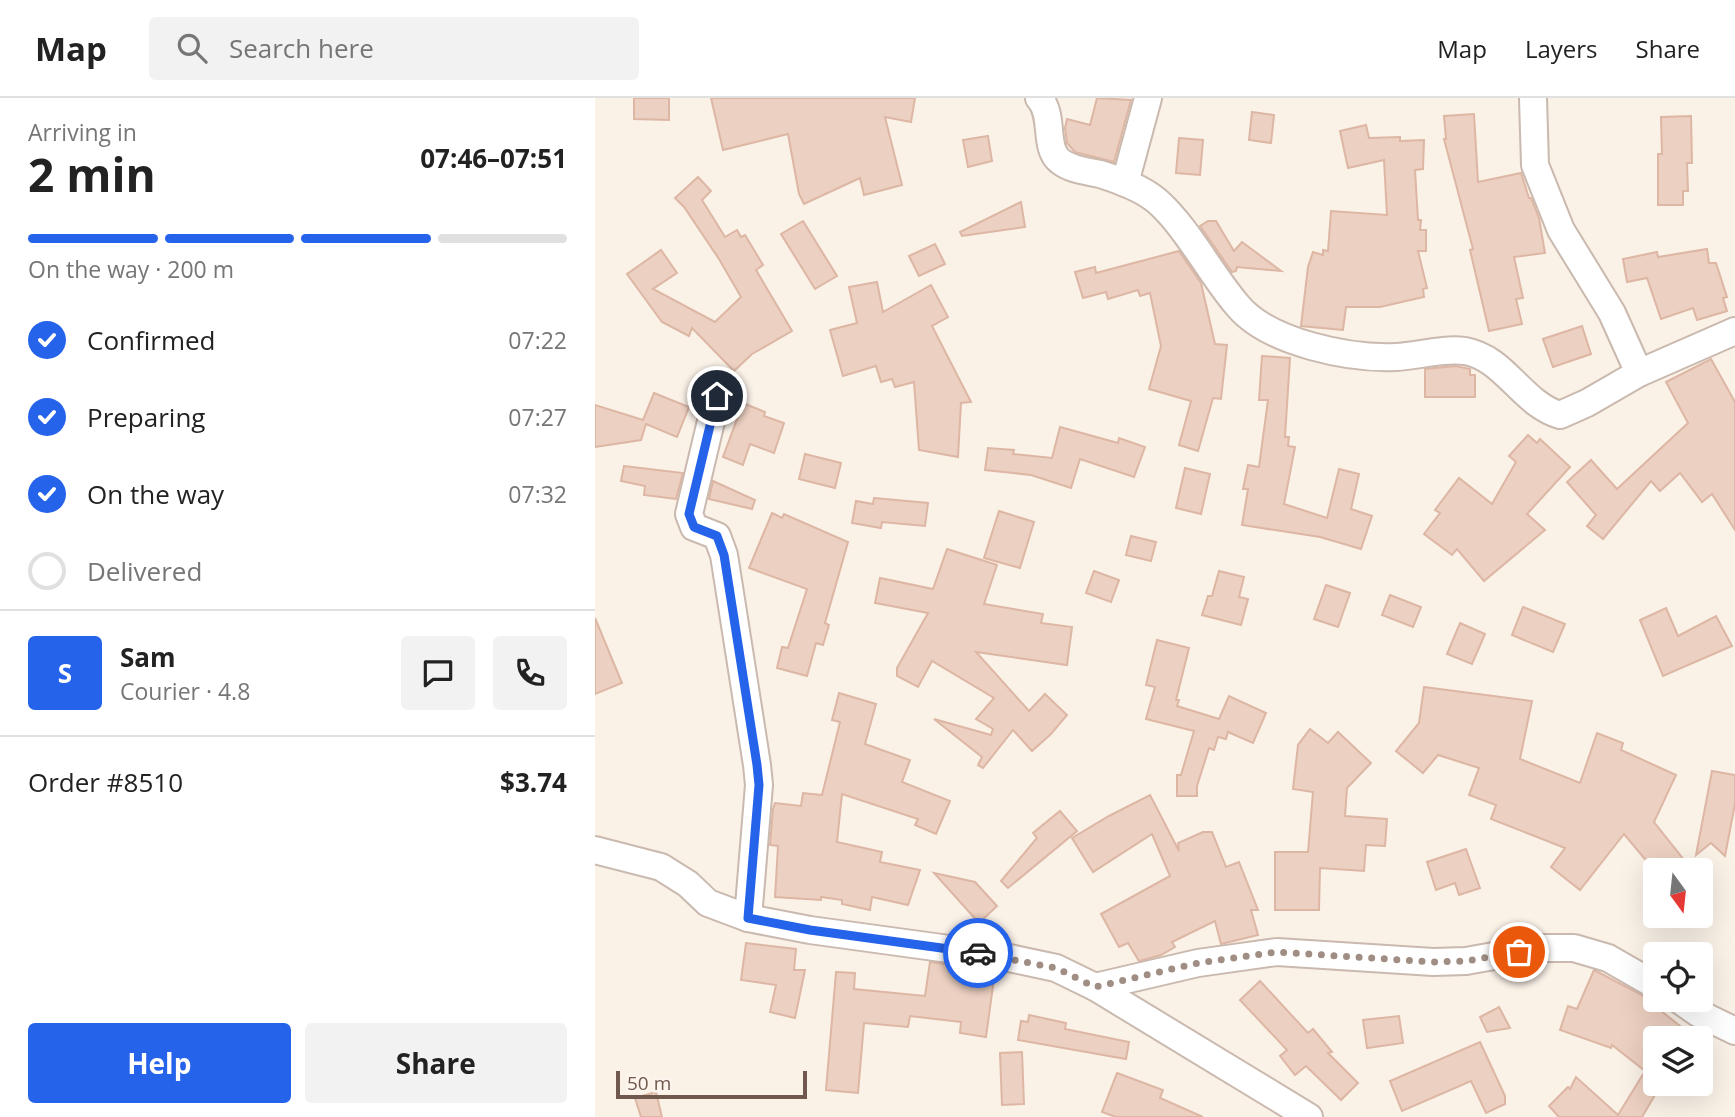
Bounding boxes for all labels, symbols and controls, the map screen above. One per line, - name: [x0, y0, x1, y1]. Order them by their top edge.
- search box: [149, 17, 639, 80]
- text: Map: [35, 26, 107, 71]
- icon: search: [173, 29, 211, 67]
- text: Search here: [229, 30, 374, 66]
- text: Map: [1437, 32, 1487, 65]
- text: Layers: [1525, 32, 1598, 65]
- text: Share: [1636, 32, 1700, 65]
- text: Arriving in: [28, 116, 137, 148]
- text: 07:46–07:51: [420, 140, 567, 176]
- text: 2 min: [28, 143, 156, 205]
- text: On the way · 200 m: [28, 253, 234, 285]
- icon: check: [28, 321, 66, 359]
- text: Confirmed: [87, 322, 215, 358]
- text: 07:22: [508, 324, 567, 356]
- pin: [687, 366, 747, 426]
- icon: home: [698, 377, 736, 415]
- icon: check: [28, 398, 66, 436]
- text: Preparing: [87, 399, 205, 435]
- text: 07:27: [508, 401, 567, 433]
- icon: check: [28, 475, 66, 513]
- text: On the way: [87, 476, 224, 512]
- text: 07:32: [508, 478, 567, 510]
- text: Delivered: [87, 553, 202, 589]
- button: chat: [401, 636, 475, 710]
- button: phone: [493, 636, 567, 710]
- text: Sam: [120, 639, 176, 675]
- text: S: [58, 655, 72, 691]
- text: Courier · 4.8: [120, 675, 250, 707]
- text: Order #8510: [28, 764, 183, 800]
- text: $3.74: [500, 764, 567, 800]
- north arrow: [1643, 858, 1713, 928]
- map controls: [1643, 858, 1713, 1096]
- courier: [943, 918, 1013, 988]
- pin: [1489, 922, 1549, 982]
- icon: bag: [1500, 933, 1538, 971]
- icon: car: [959, 934, 997, 972]
- button: locate: [1643, 942, 1713, 1012]
- button: Help: [28, 1023, 291, 1103]
- button: Share: [305, 1023, 567, 1103]
- button: layers: [1643, 1026, 1713, 1096]
- scale bar: [616, 1068, 807, 1100]
- text: 50 m: [627, 1070, 671, 1096]

